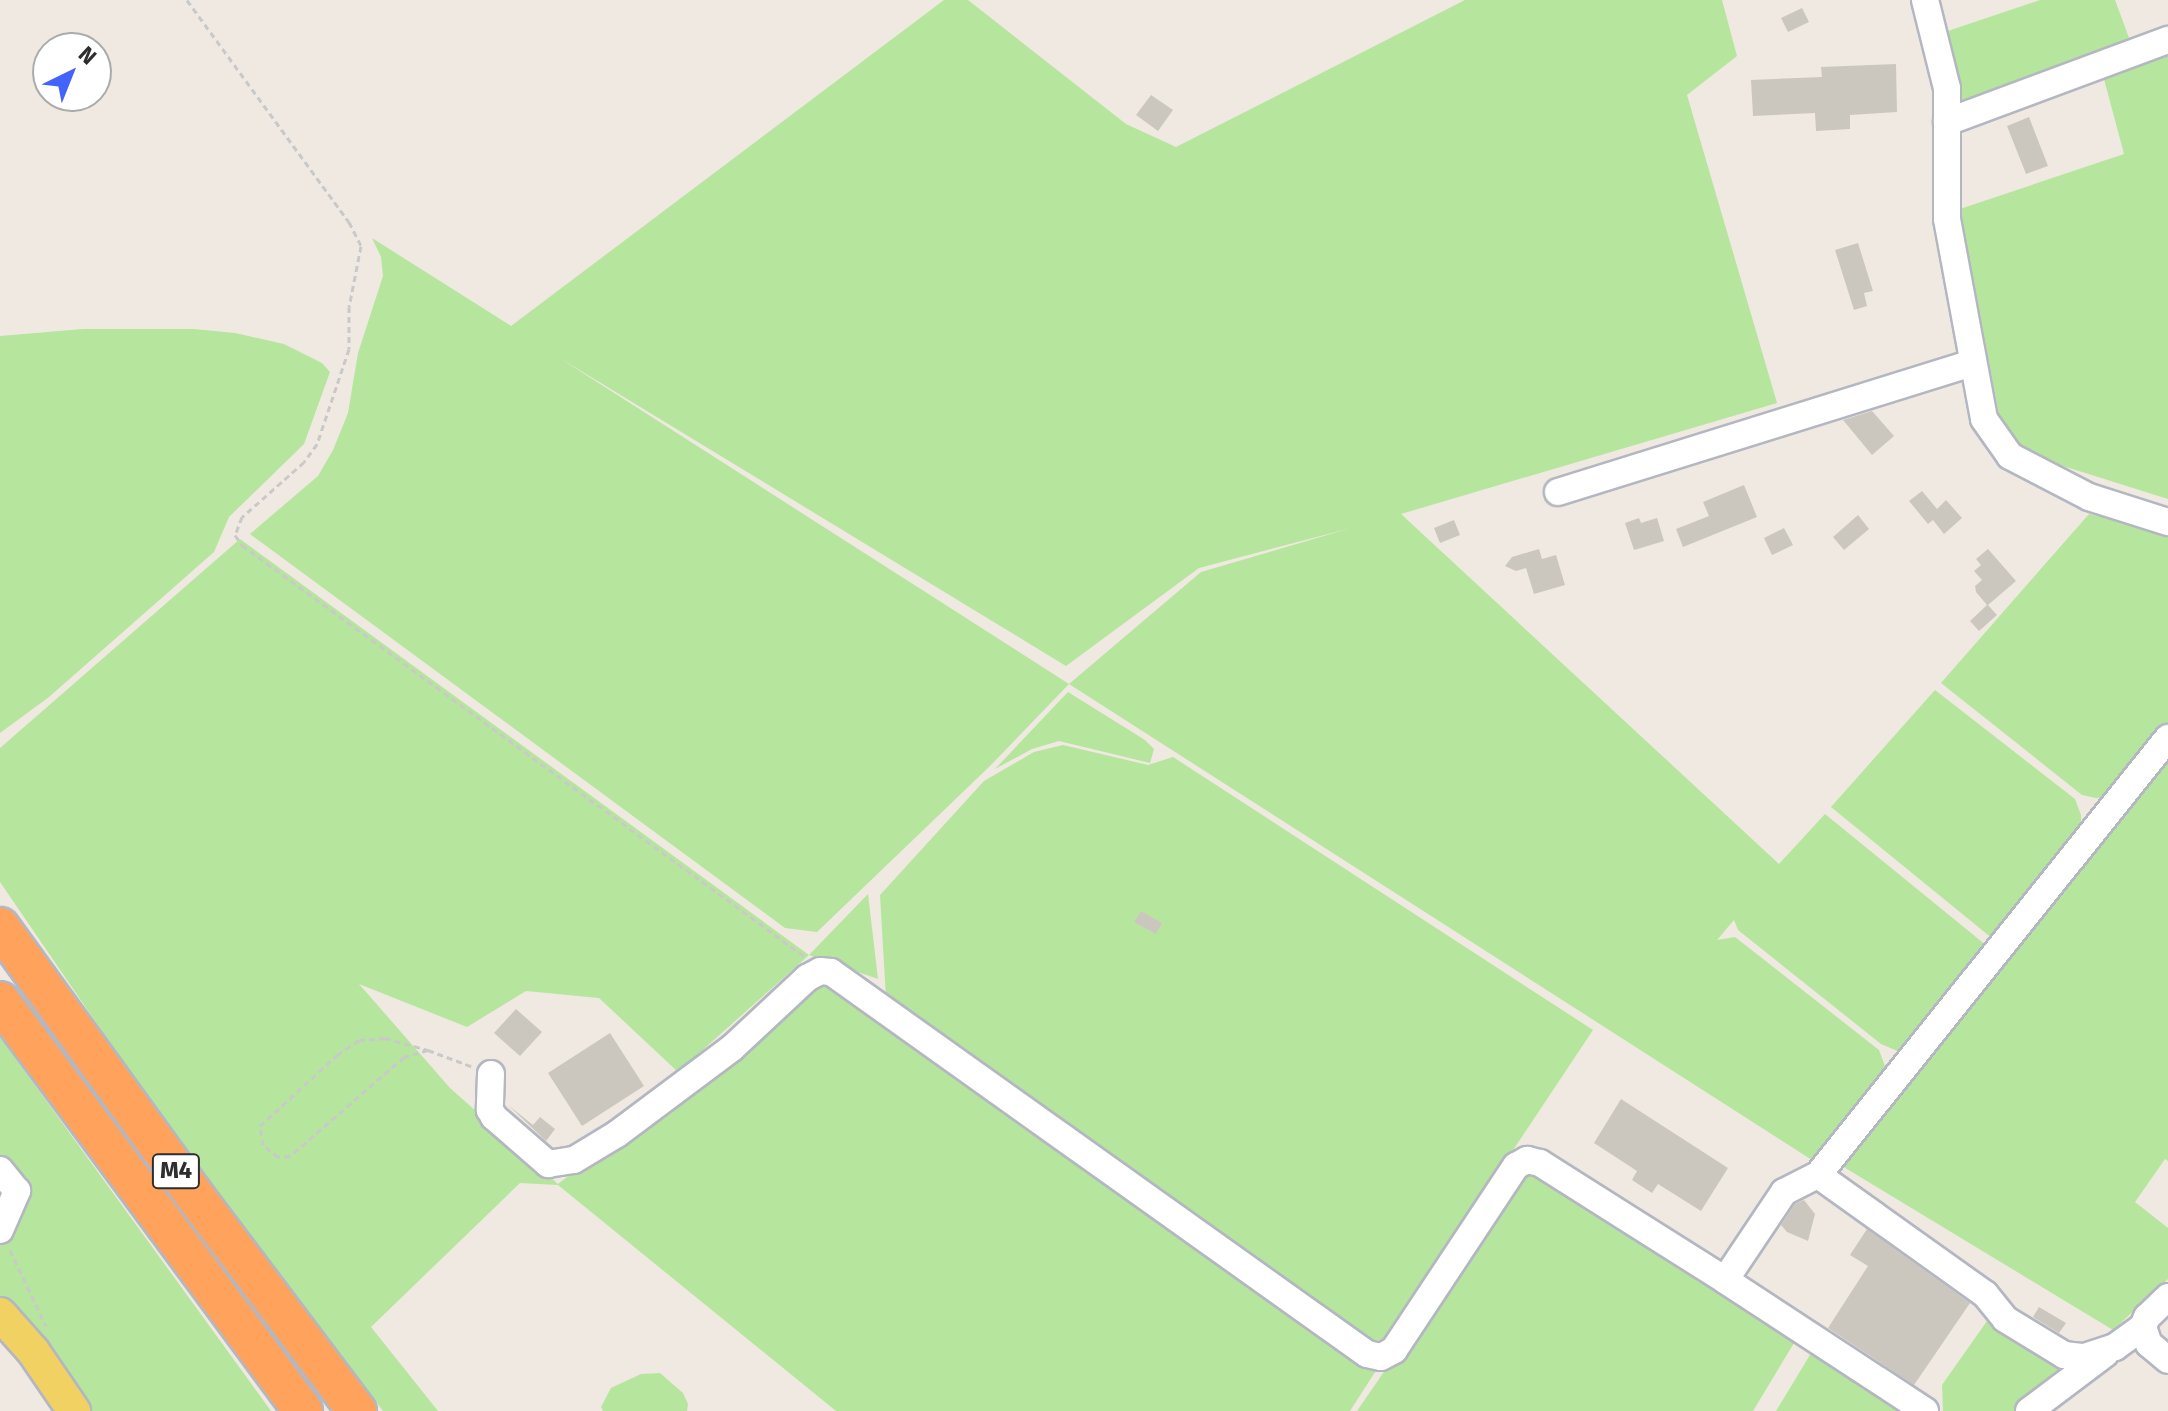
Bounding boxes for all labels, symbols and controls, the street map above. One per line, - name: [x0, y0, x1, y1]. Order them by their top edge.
- north arrow: [32, 32, 112, 112]
- text: N: [73, 41, 102, 70]
- road number: M4: [150, 1151, 202, 1191]

